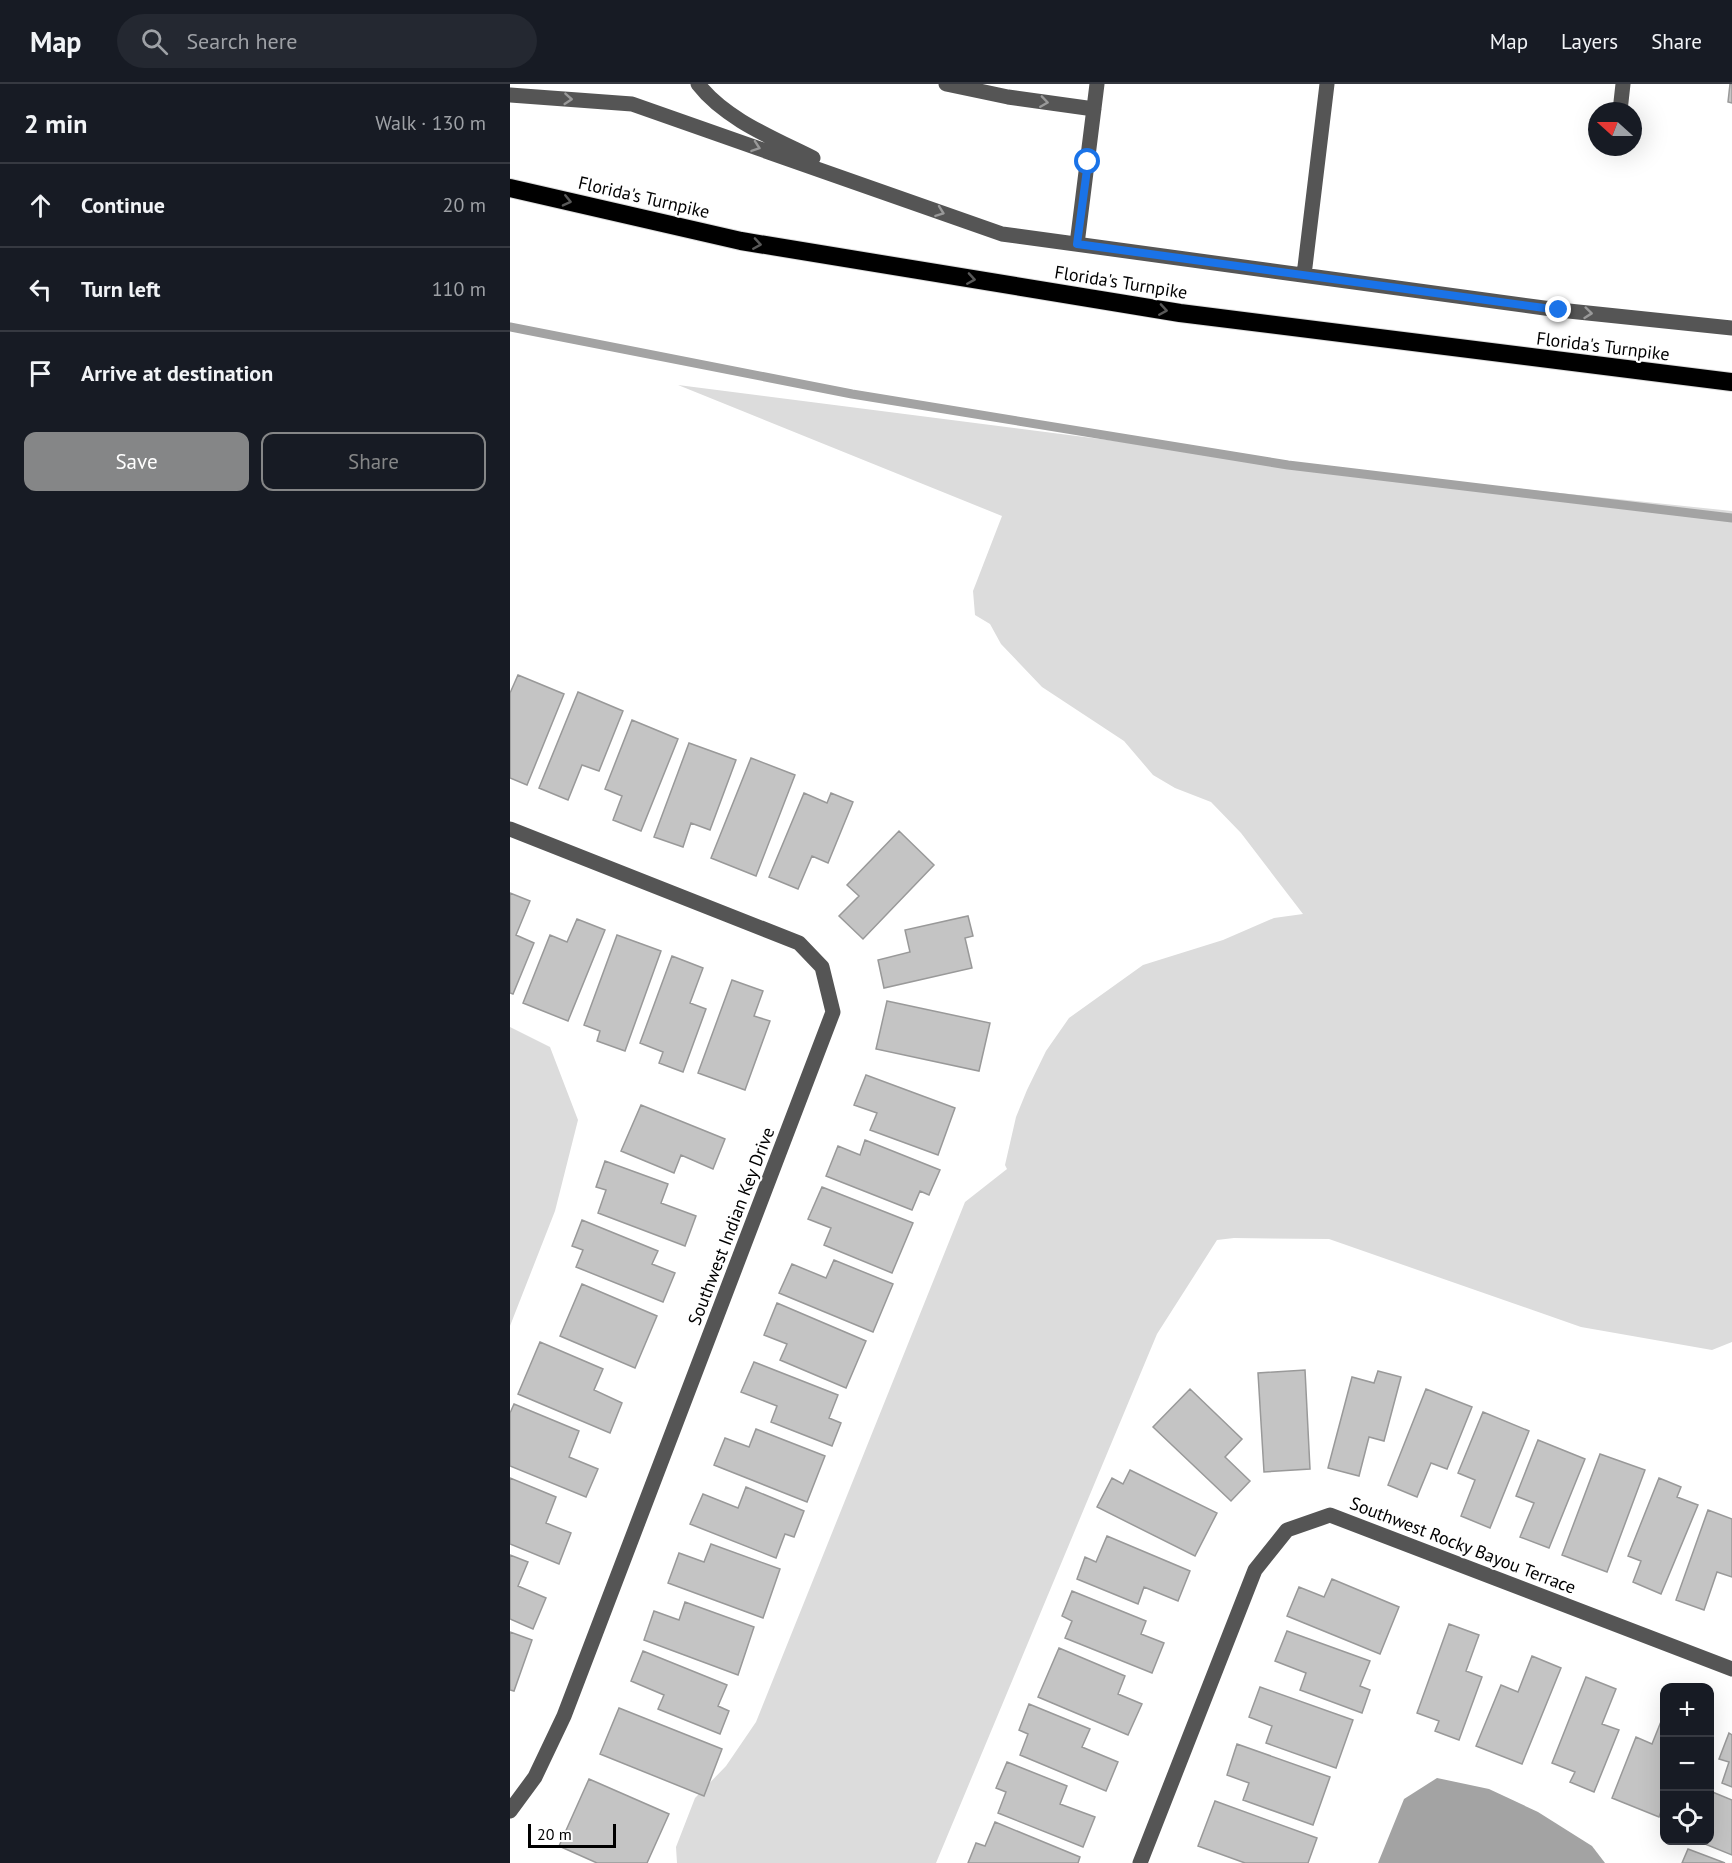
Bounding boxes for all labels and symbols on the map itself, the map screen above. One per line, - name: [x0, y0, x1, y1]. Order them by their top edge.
- one-way arrow: [564, 92, 573, 105]
- one-way arrow: [1040, 96, 1049, 108]
- north arrow: [1588, 102, 1642, 156]
- one-way arrow: [750, 139, 761, 152]
- route start: [1074, 148, 1100, 174]
- street label: Florida's Turnpike: [576, 171, 712, 223]
- one-way arrow: [562, 194, 572, 207]
- one-way arrow: [934, 204, 945, 217]
- one-way arrow: [753, 237, 762, 249]
- street label: Florida's Turnpike: [1053, 260, 1189, 304]
- one-way arrow: [966, 272, 975, 284]
- route end: [1545, 296, 1571, 322]
- one-way arrow: [1158, 304, 1168, 316]
- one-way arrow: [1583, 306, 1592, 319]
- street label: Florida's Turnpike: [1535, 326, 1671, 366]
- street label: Southwest Indian Key Drive: [683, 1124, 779, 1328]
- street label: Southwest Rocky Bayou Terrace: [1347, 1491, 1579, 1599]
- scale bar: [528, 1821, 616, 1848]

